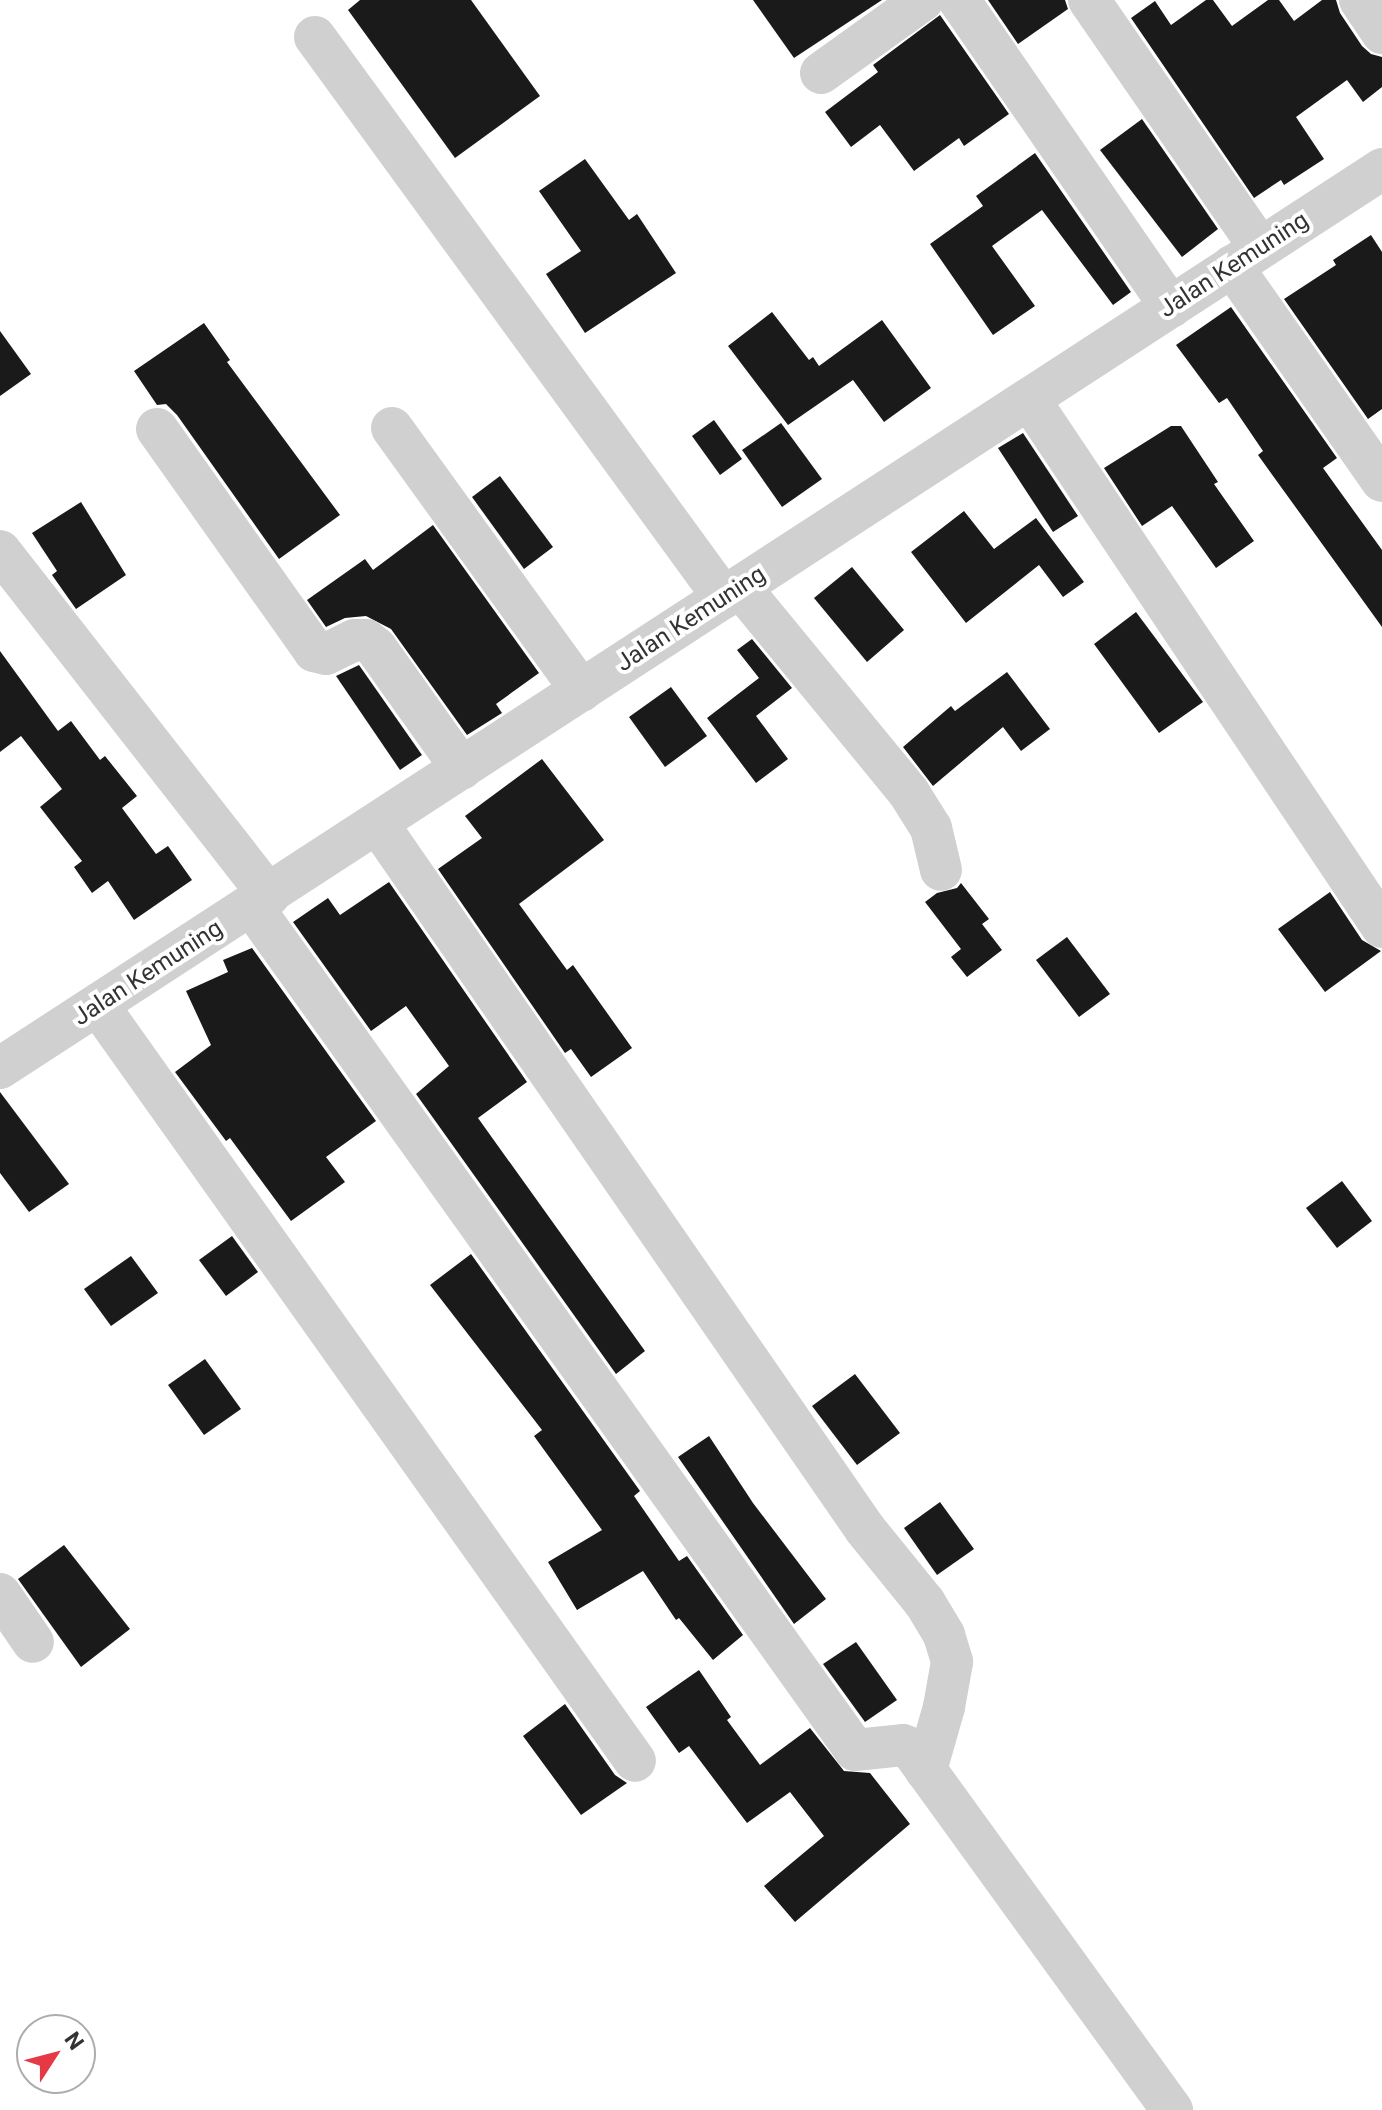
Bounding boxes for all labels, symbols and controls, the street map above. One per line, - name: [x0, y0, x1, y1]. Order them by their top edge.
- street label: Jalan Kemuning: [1154, 206, 1314, 324]
- street label: Jalan Kemuning: [611, 560, 771, 678]
- street label: Jalan Kemuning: [68, 914, 228, 1032]
- north arrow: [16, 2014, 96, 2094]
- text: N: [60, 2027, 89, 2054]

